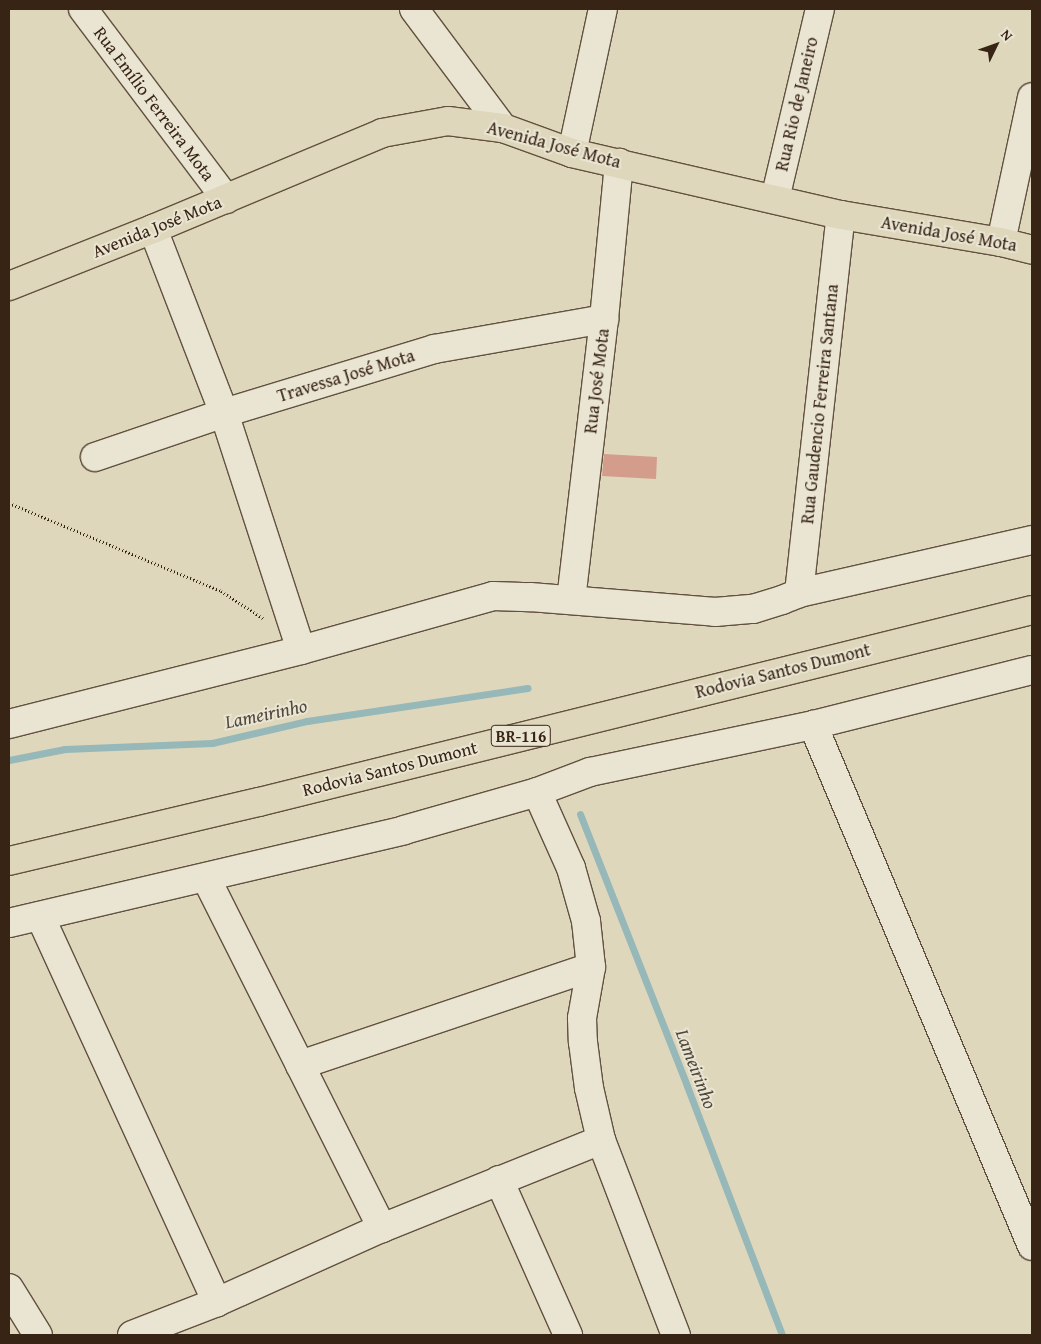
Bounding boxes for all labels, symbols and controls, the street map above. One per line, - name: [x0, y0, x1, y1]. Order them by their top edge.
- north arrow: [971, 20, 1021, 70]
- street label: Rua Emílio Ferreira Mota: [89, 23, 219, 185]
- text: N: [997, 25, 1018, 45]
- street label: Rua Rio de Janeiro: [771, 35, 823, 173]
- street label: Avenida José Mota: [485, 117, 623, 173]
- street label: Avenida José Mota: [89, 191, 225, 263]
- street label: Avenida José Mota: [879, 211, 1019, 257]
- street label: Rua Gaudencio Ferreira Santana: [797, 283, 843, 525]
- street label: Rua José Mota: [580, 327, 614, 435]
- street label: Travessa José Mota: [275, 345, 417, 407]
- street label: Rodovia Santos Dumont: [693, 639, 873, 703]
- water label: Lameirinho: [223, 694, 309, 734]
- road number: BR-116: [490, 722, 552, 749]
- street label: Rodovia Santos Dumont: [300, 737, 480, 801]
- water label: Lameirinho: [670, 1026, 722, 1112]

